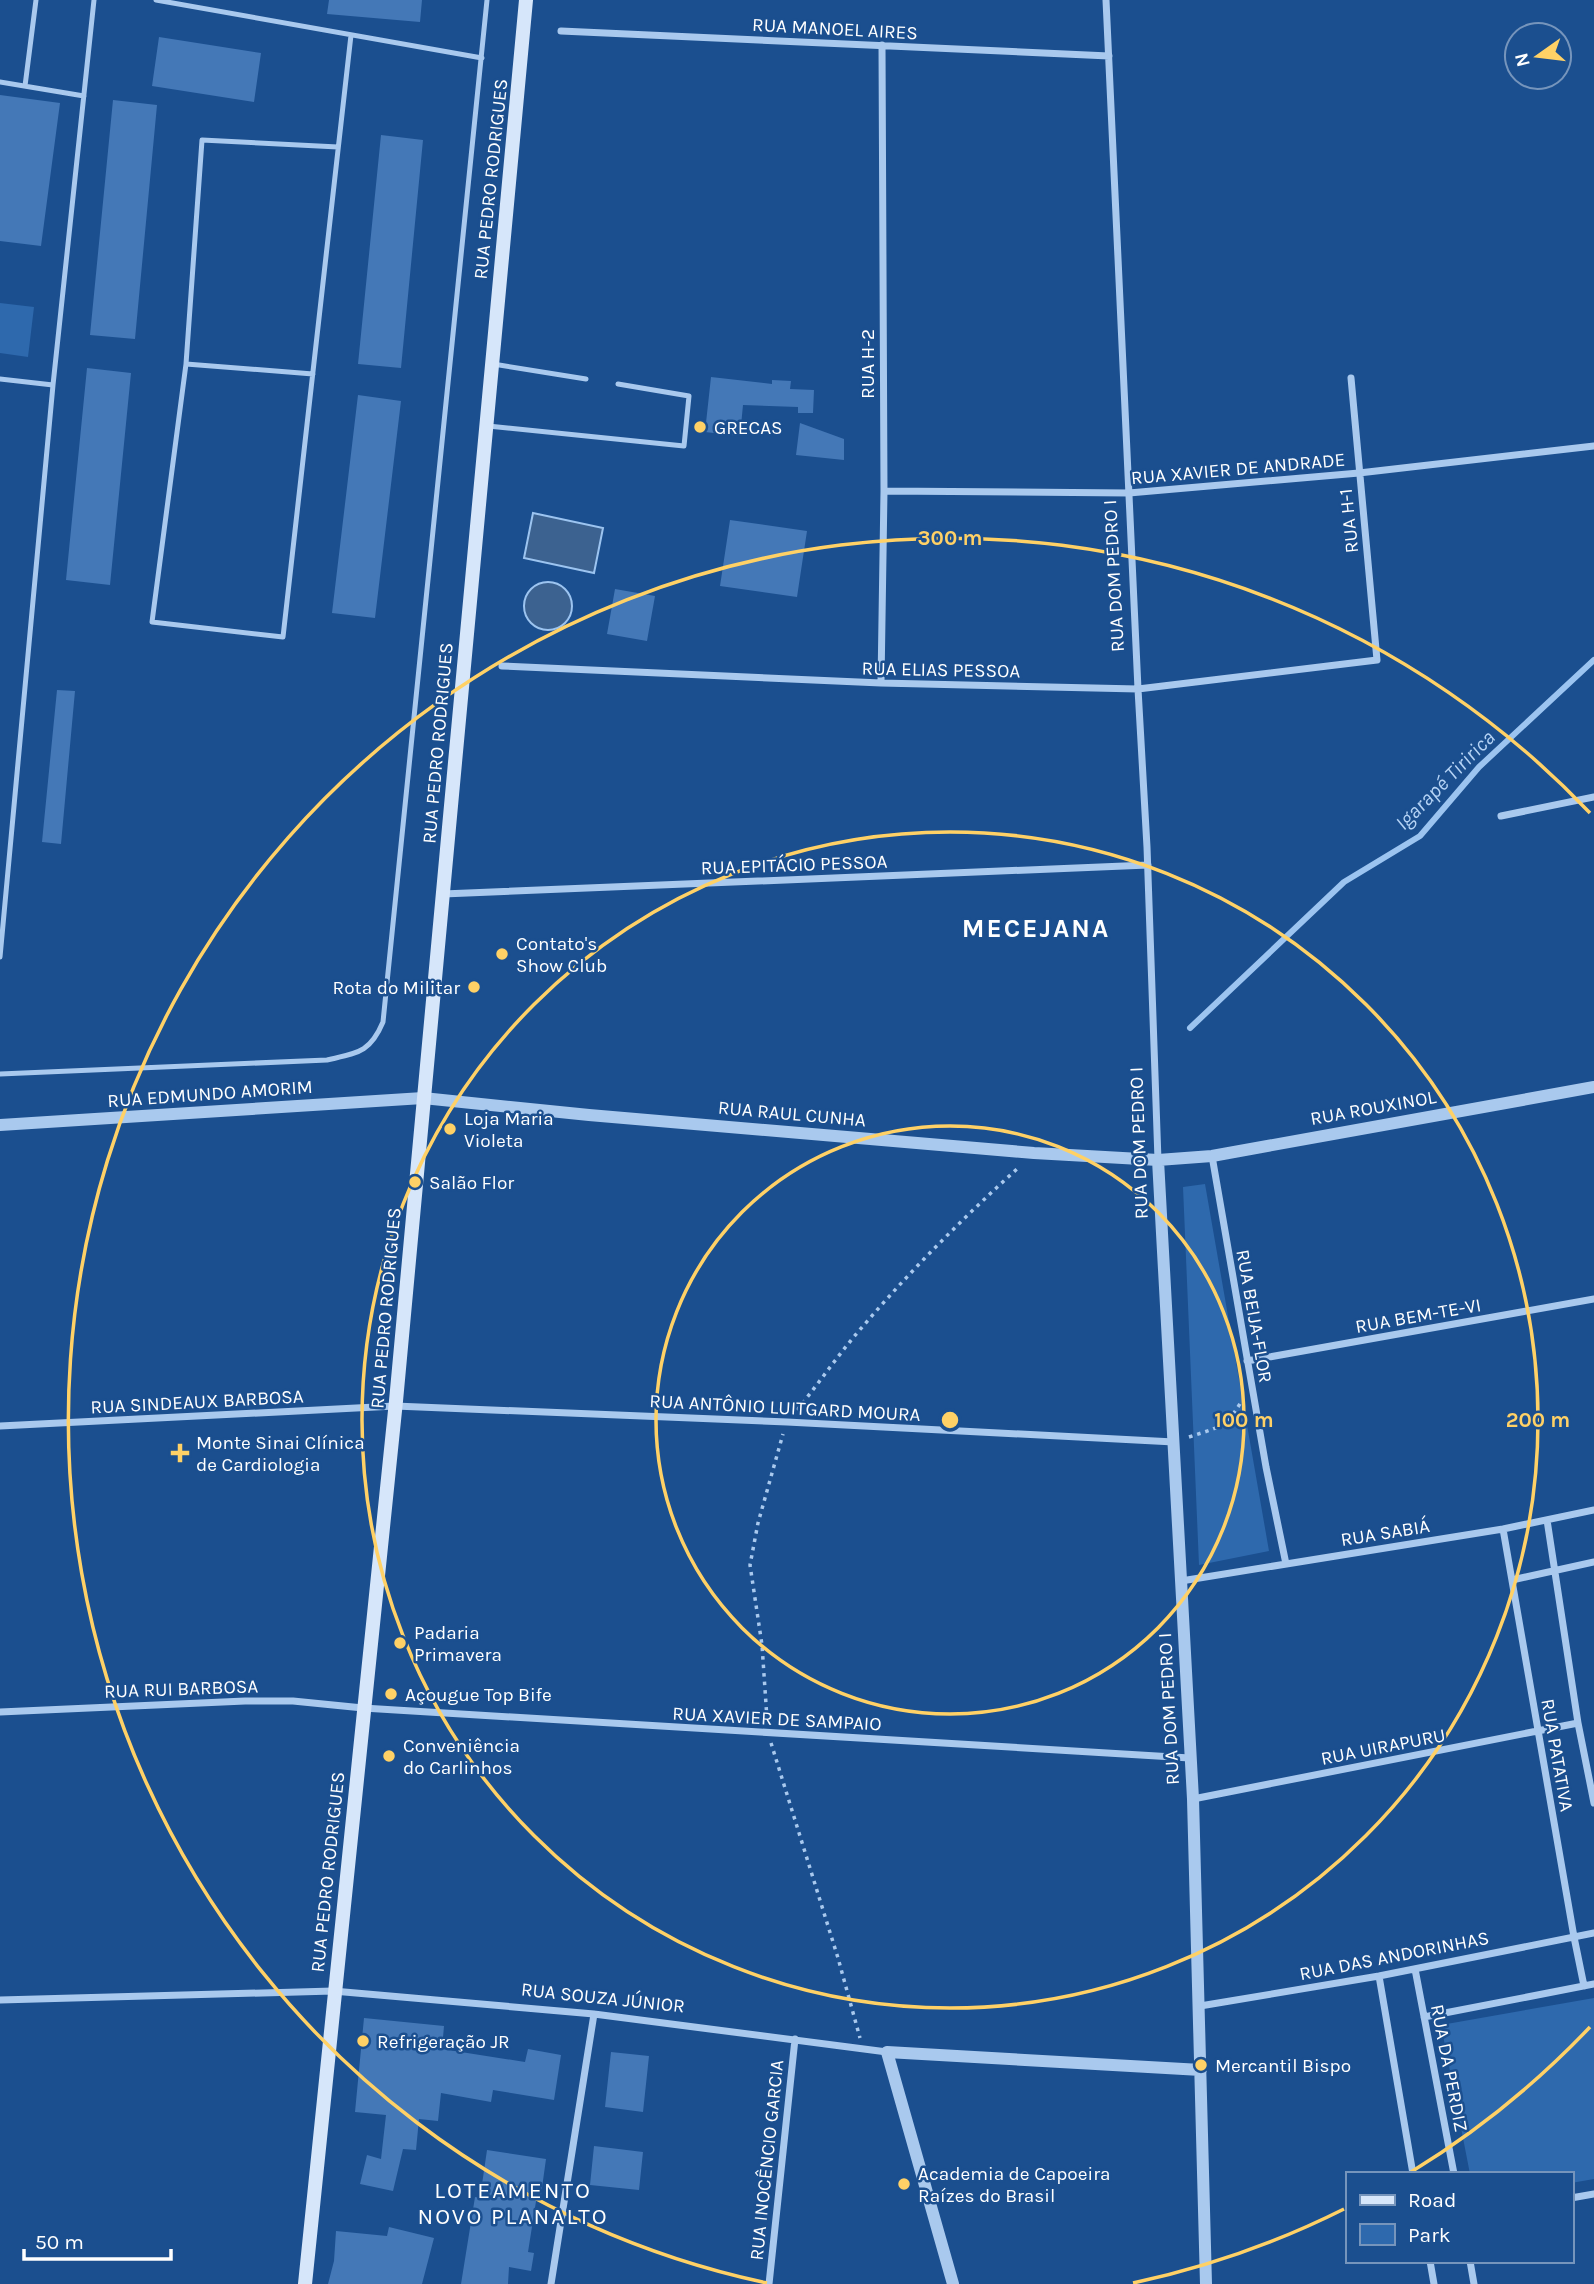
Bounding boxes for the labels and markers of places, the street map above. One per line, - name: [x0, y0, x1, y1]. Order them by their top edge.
- place label: GRECAS: [714, 417, 783, 439]
- marker: GRECAS: [692, 419, 708, 435]
- place label: Contato's Show Club: [516, 933, 607, 977]
- marker: Contato's Show Club: [494, 946, 510, 962]
- place label: Rota do Militar: [333, 977, 460, 999]
- marker: Rota do Militar: [466, 979, 482, 995]
- place label: Loja Maria Violeta: [464, 1108, 554, 1152]
- marker: Loja Maria Violeta: [442, 1121, 458, 1137]
- place label: Salão Flor: [429, 1172, 514, 1194]
- marker: Salão Flor: [407, 1174, 423, 1190]
- centre of rings: [938, 1408, 962, 1432]
- place label: Monte Sinai Clínica de Cardiologia: [196, 1432, 365, 1476]
- marker: Monte Sinai Clínica de Cardiologia: [170, 1443, 190, 1463]
- place label: Padaria Primavera: [414, 1622, 502, 1666]
- marker: Padaria Primavera: [392, 1635, 408, 1651]
- place label: Açougue Top Bife: [405, 1684, 552, 1706]
- marker: Açougue Top Bife: [383, 1686, 399, 1702]
- place label: Conveniência do Carlinhos: [403, 1735, 520, 1779]
- marker: Conveniência do Carlinhos: [381, 1748, 397, 1764]
- place label: Refrigeração JR: [377, 2031, 510, 2053]
- marker: Refrigeração JR: [355, 2033, 371, 2049]
- place label: Mercantil Bispo: [1215, 2055, 1351, 2077]
- marker: Mercantil Bispo: [1193, 2057, 1209, 2073]
- place label: Academia de Capoeira Raízes do Brasil: [918, 2163, 1110, 2207]
- marker: Academia de Capoeira Raízes do Brasil: [896, 2176, 912, 2192]

